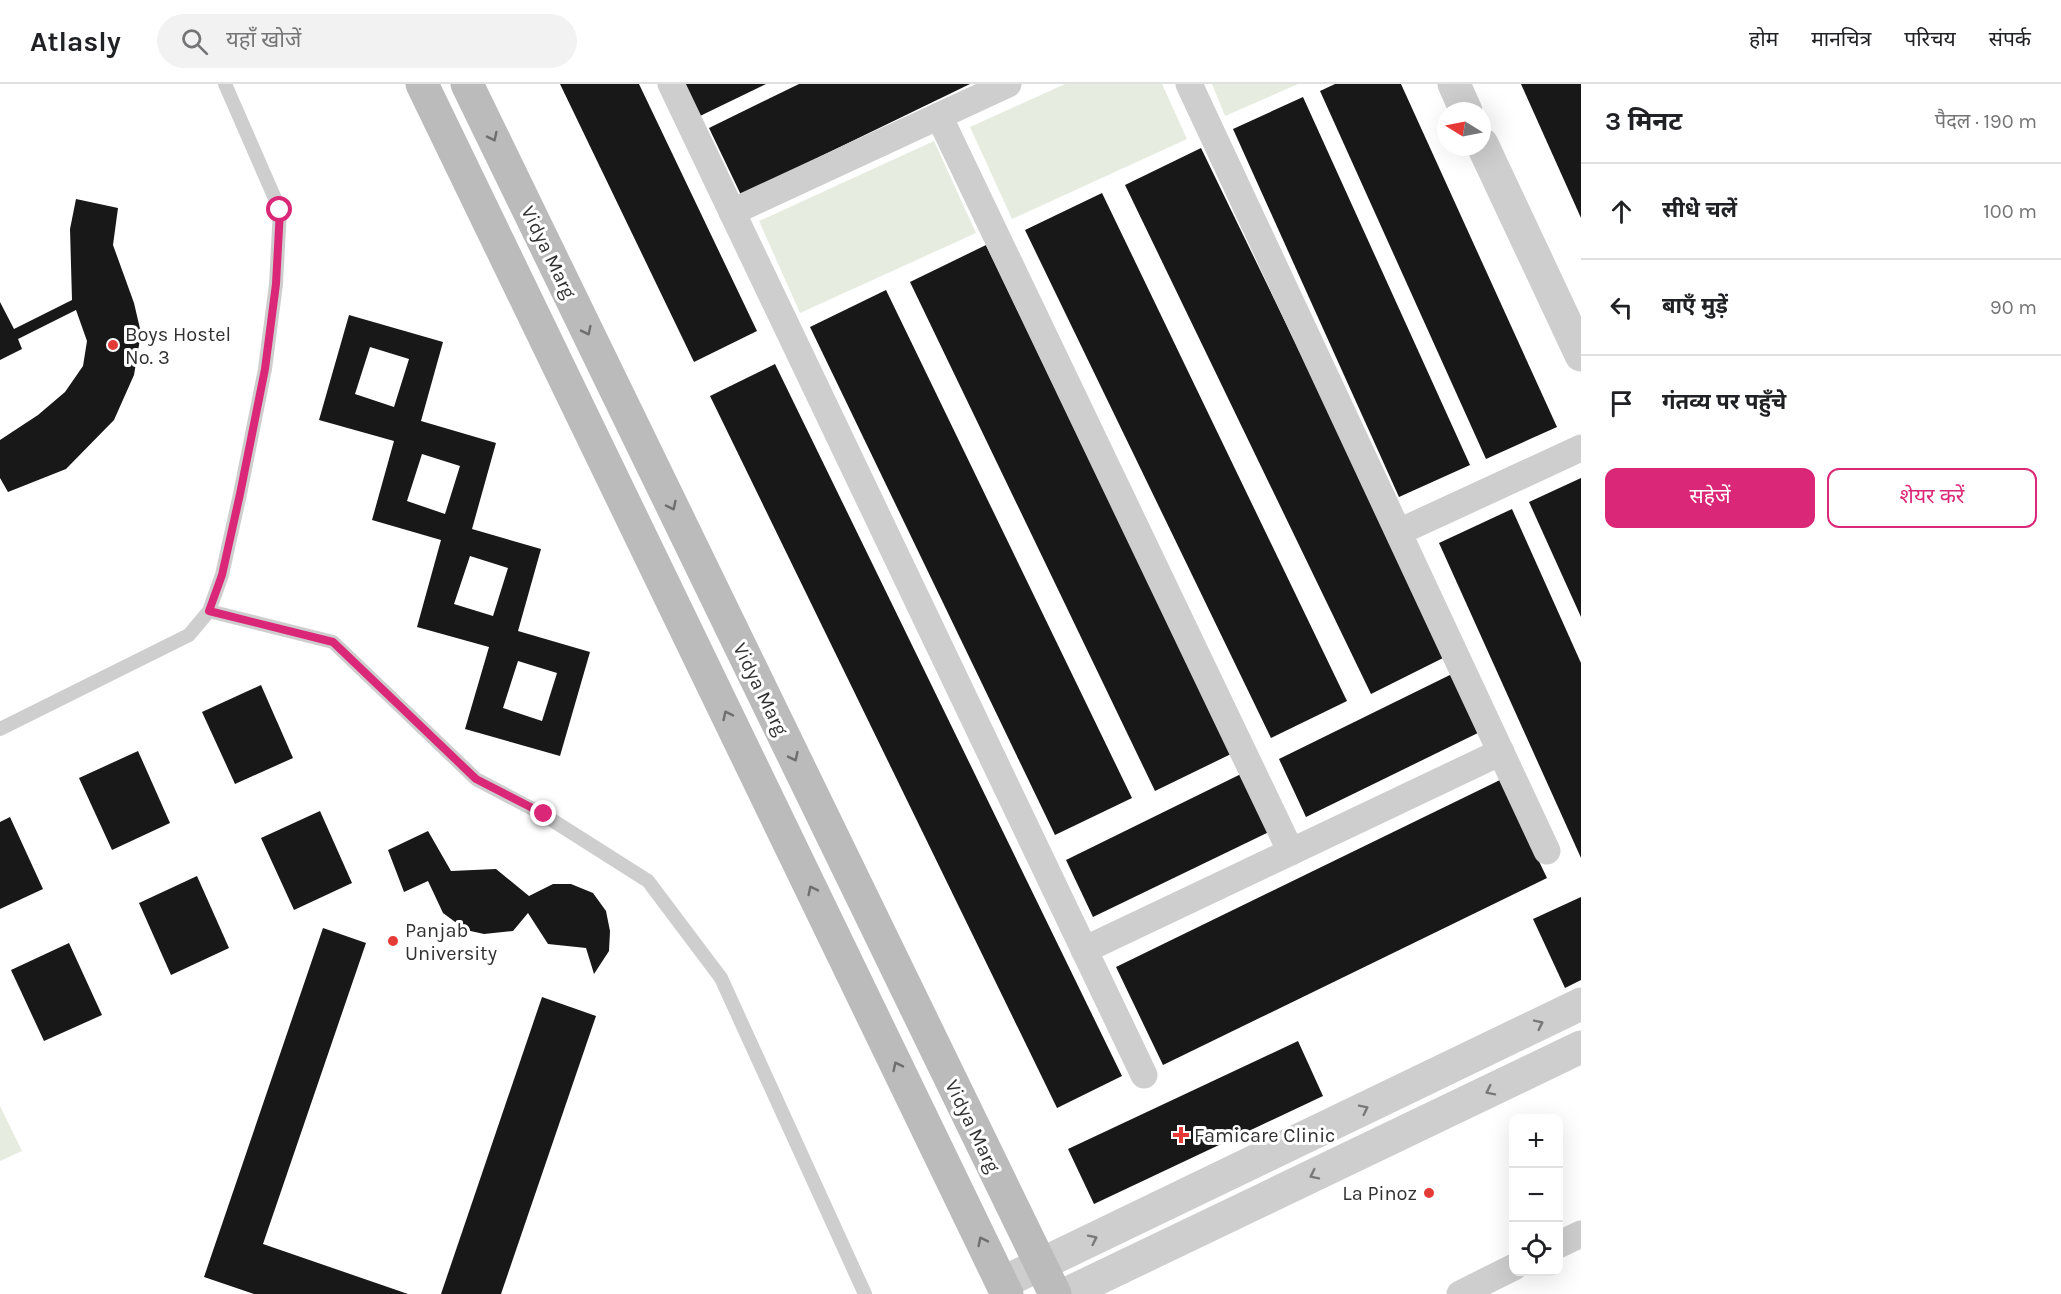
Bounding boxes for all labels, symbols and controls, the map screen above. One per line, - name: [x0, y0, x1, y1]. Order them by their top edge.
- search box: [157, 14, 577, 68]
- text: Atlasly: [30, 25, 121, 58]
- icon: search: [178, 25, 211, 58]
- text: यहाँ खोजें: [226, 27, 301, 53]
- text: होम: [1749, 27, 1778, 51]
- text: मानचित्र: [1811, 27, 1871, 51]
- text: परिचय: [1904, 27, 1956, 51]
- text: संपर्क: [1989, 27, 2031, 51]
- north arrow: [1437, 102, 1491, 156]
- text: 3 मिनट: [1605, 106, 1682, 137]
- text: पैदल · 190 m: [1935, 110, 2037, 133]
- one-way arrow: [486, 130, 497, 141]
- icon: ahead: [1605, 195, 1638, 228]
- route start: [266, 196, 292, 222]
- text: सीधे चलें: [1662, 197, 1737, 223]
- text: 100 m: [1983, 200, 2037, 223]
- street label: Vidya Marg: [516, 202, 581, 302]
- icon: left: [1605, 291, 1638, 324]
- text: बाएँ मुड़ें: [1662, 293, 1728, 319]
- text: 90 m: [1990, 296, 2037, 319]
- place label: Boys Hostel No. 3: [125, 323, 231, 369]
- one-way arrow: [580, 324, 592, 335]
- marker: Boys Hostel No. 3: [106, 338, 120, 352]
- icon: arrive: [1605, 387, 1638, 420]
- text: गंतव्य पर पहुँचे: [1662, 389, 1786, 415]
- button: सहेजें: [1605, 468, 1815, 528]
- button: शेयर करें: [1827, 468, 2037, 528]
- one-way arrow: [665, 500, 677, 511]
- street label: Vidya Marg: [728, 639, 793, 739]
- one-way arrow: [722, 710, 734, 721]
- one-way arrow: [787, 751, 799, 762]
- route end: [530, 800, 556, 826]
- one-way arrow: [807, 886, 819, 897]
- place label: Panjab University: [405, 919, 497, 965]
- marker: Panjab University: [386, 934, 400, 948]
- one-way arrow: [1533, 1020, 1544, 1032]
- one-way arrow: [892, 1061, 904, 1072]
- street label: Vidya Marg: [940, 1076, 1005, 1176]
- one-way arrow: [1486, 1083, 1497, 1095]
- one-way arrow: [1357, 1104, 1368, 1116]
- map controls: [1509, 1114, 1563, 1276]
- button: +: [1509, 1114, 1563, 1168]
- place label: Famicare Clinic: [1194, 1124, 1335, 1147]
- marker: Famicare Clinic: [1172, 1126, 1190, 1144]
- one-way arrow: [1310, 1167, 1321, 1179]
- button: −: [1509, 1168, 1563, 1222]
- place label: La Pinoz: [1342, 1182, 1417, 1205]
- marker: La Pinoz: [1422, 1186, 1436, 1200]
- button: locate: [1509, 1222, 1563, 1276]
- one-way arrow: [1087, 1234, 1098, 1246]
- one-way arrow: [977, 1237, 989, 1248]

